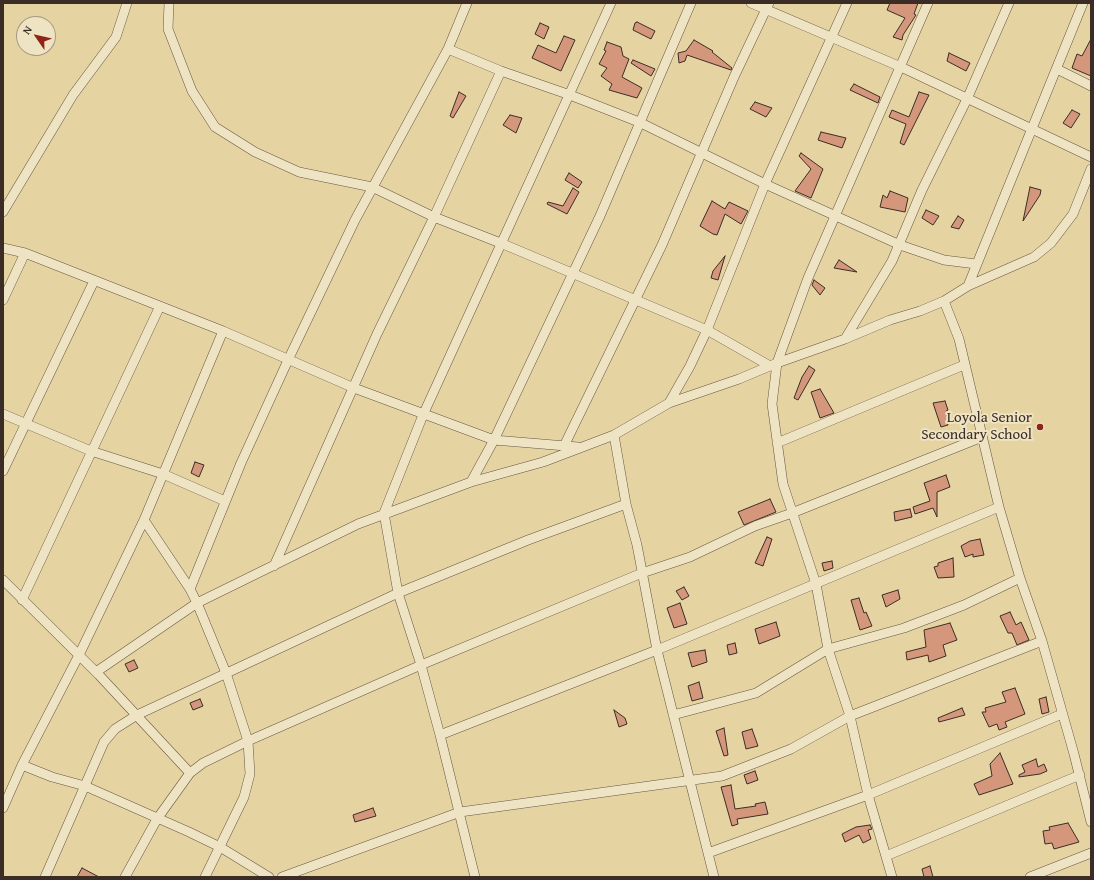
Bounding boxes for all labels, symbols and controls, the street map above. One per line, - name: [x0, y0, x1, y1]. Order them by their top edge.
- north arrow: [16, 16, 56, 56]
- text: N: [18, 22, 36, 37]
- place label: Loyola Senior Secondary School: [921, 409, 1032, 444]
- marker: Loyola Senior Secondary School: [1035, 422, 1045, 432]

